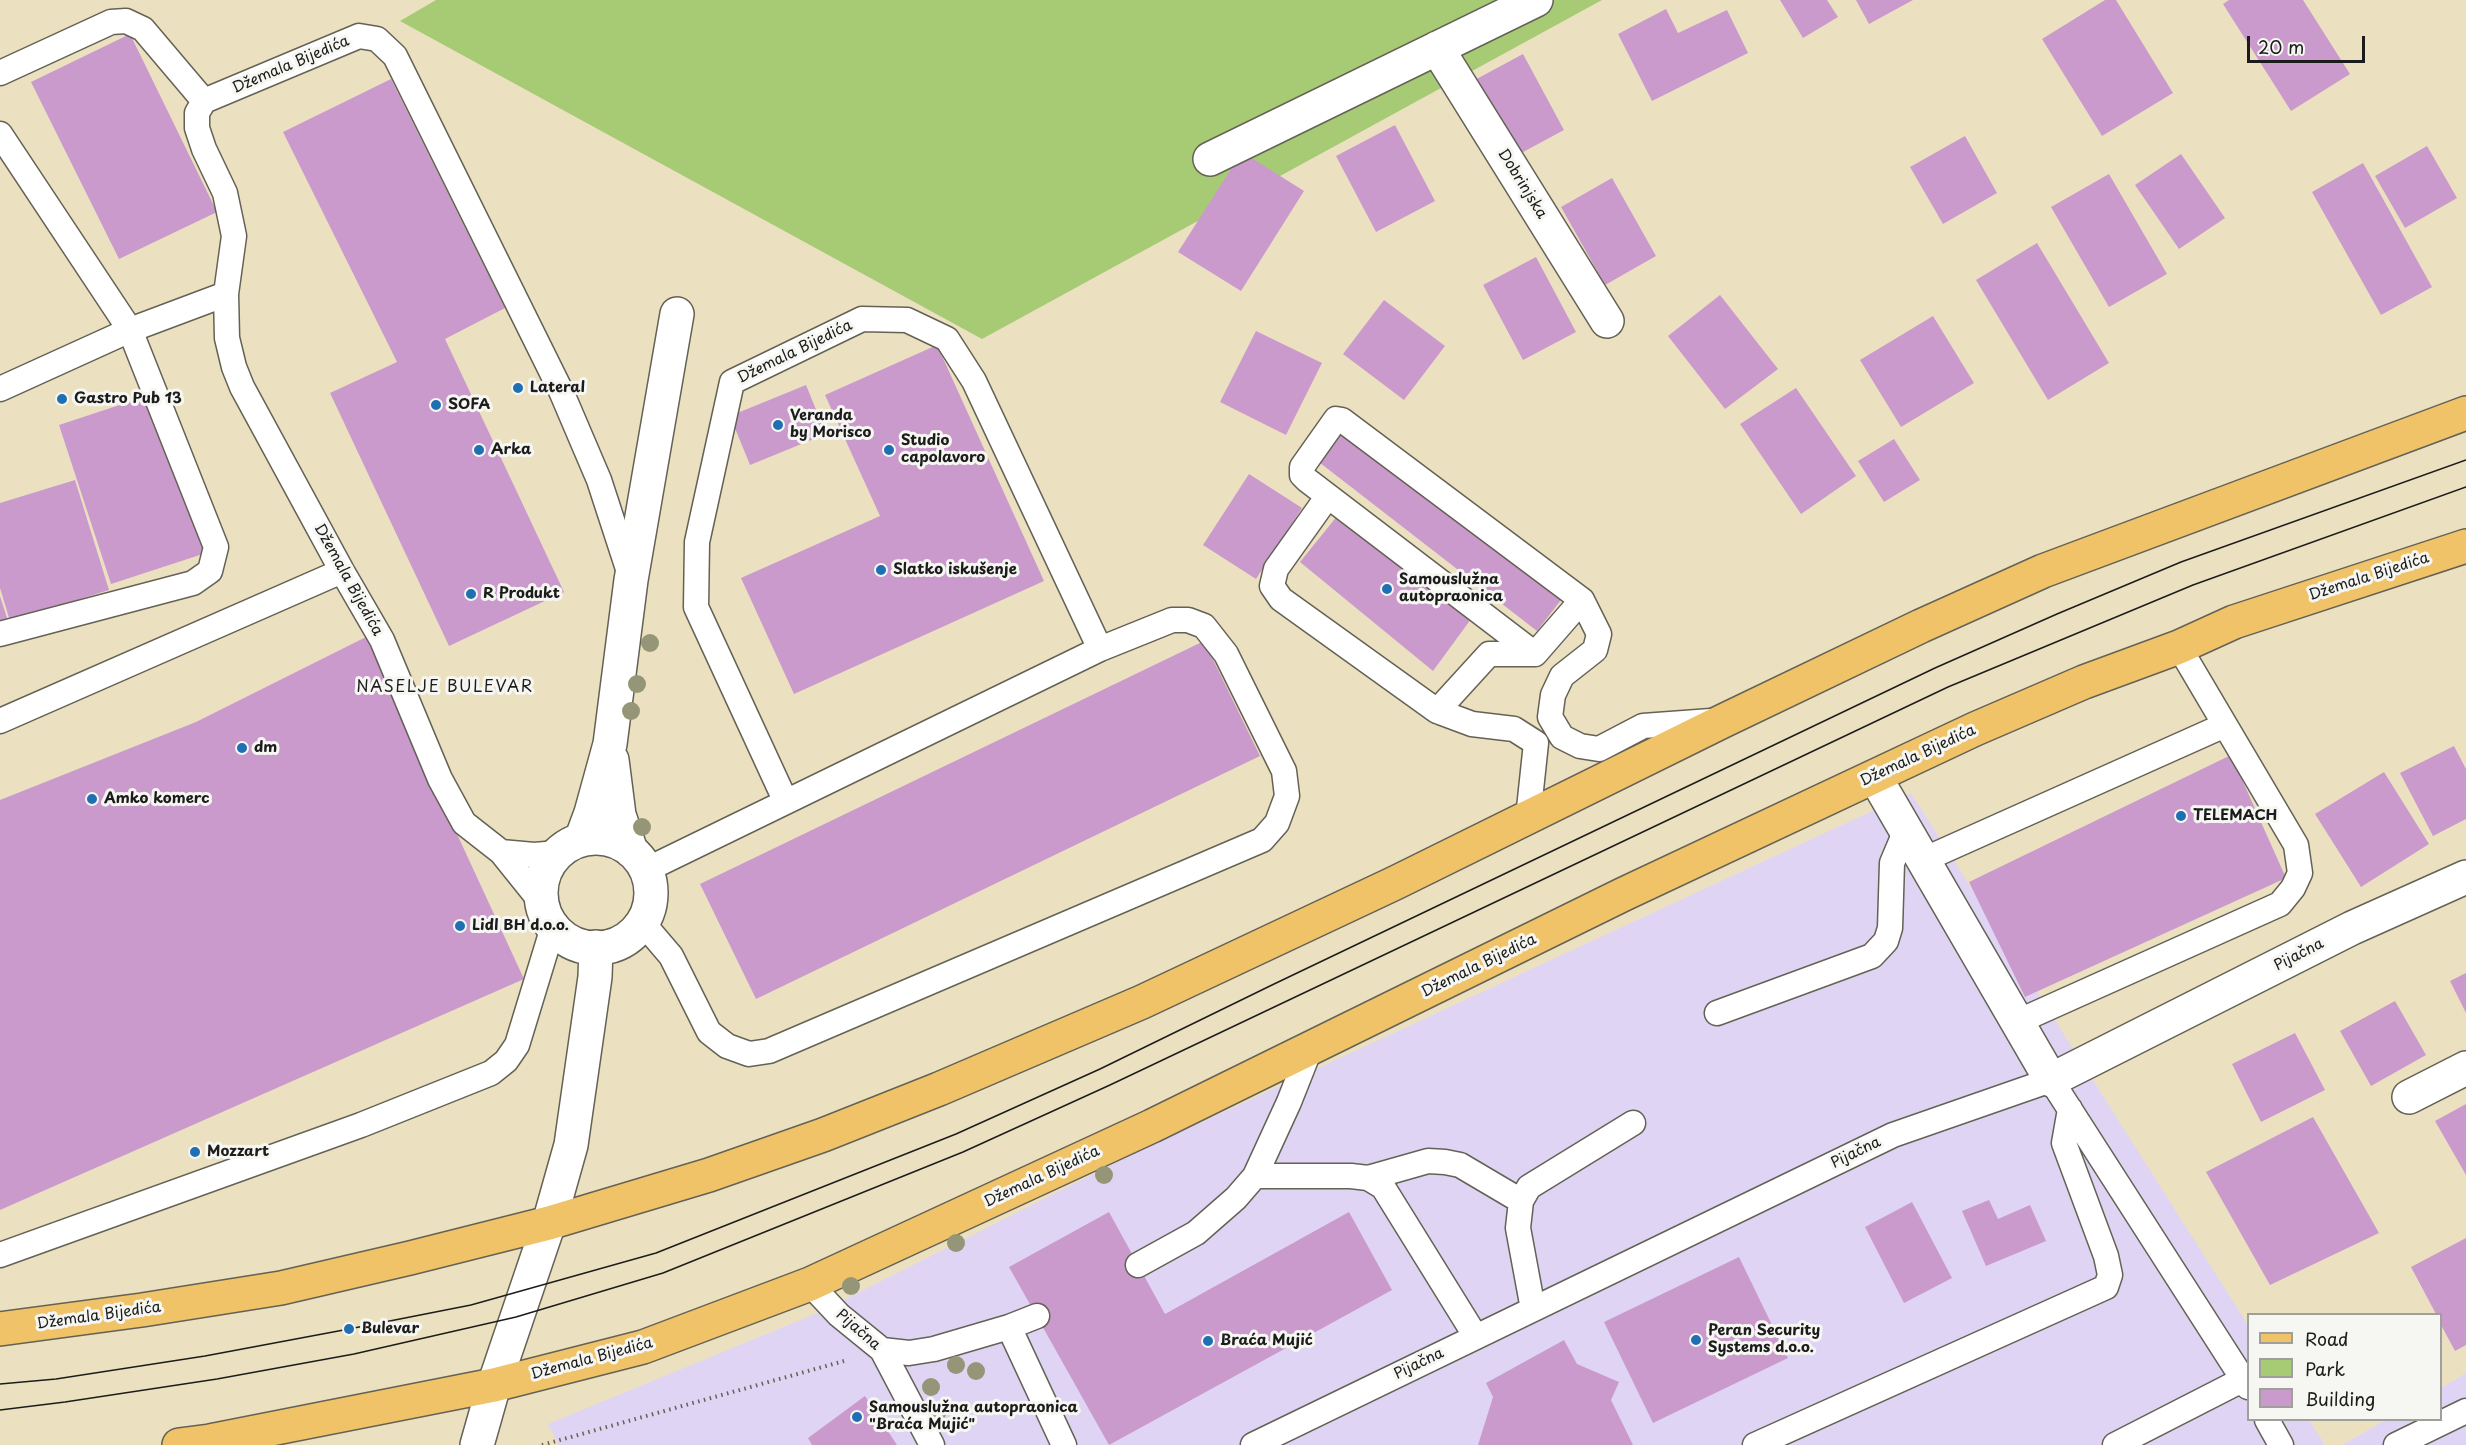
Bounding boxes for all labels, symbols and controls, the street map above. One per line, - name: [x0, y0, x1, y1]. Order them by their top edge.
- scale bar: [2250, 24, 2368, 62]
- street label: Džemala Bijedića: [230, 32, 352, 98]
- text: 20 m: [2258, 33, 2304, 60]
- street label: Dobrinjska: [1493, 146, 1551, 222]
- street label: Džemala Bijedića: [735, 316, 855, 388]
- place label: Lateral: [530, 379, 585, 397]
- marker: Lateral: [511, 381, 525, 395]
- place label: Gastro Pub 13: [74, 390, 182, 408]
- marker: Gastro Pub 13: [55, 392, 69, 406]
- place label: SOFA: [448, 396, 490, 414]
- marker: SOFA: [429, 398, 443, 412]
- place label: Veranda by Morisco: [790, 407, 871, 442]
- marker: Veranda by Morisco: [771, 418, 785, 432]
- place label: Studio capolavoro: [901, 432, 985, 467]
- place label: Arka: [491, 441, 531, 459]
- marker: Arka: [472, 443, 486, 457]
- marker: Studio capolavoro: [882, 443, 896, 457]
- street label: Džemala Bijedića: [310, 521, 386, 639]
- street label: Džemala Bijedića: [2307, 549, 2431, 605]
- place label: Slatko iskušenje: [893, 561, 1017, 579]
- marker: Slatko iskušenje: [874, 563, 888, 577]
- place label: Samouslužna autopraonica: [1399, 571, 1503, 606]
- marker: Samouslužna autopraonica: [1380, 582, 1394, 596]
- place label: R Produkt: [483, 585, 560, 603]
- marker: R Produkt: [464, 587, 478, 601]
- district label: NASELJE BULEVAR: [356, 678, 534, 698]
- street label: Džemala Bijedića: [1857, 721, 1979, 791]
- place label: dm: [254, 739, 277, 757]
- marker: dm: [235, 741, 249, 755]
- place label: Amko komerc: [104, 790, 210, 808]
- marker: Amko komerc: [85, 792, 99, 806]
- place label: TELEMACH: [2193, 807, 2277, 825]
- marker: TELEMACH: [2174, 809, 2188, 823]
- place label: Lidl BH d.o.o.: [472, 917, 569, 935]
- marker: Lidl BH d.o.o.: [453, 919, 467, 933]
- street label: Džemala Bijedića: [1419, 930, 1539, 1002]
- street label: Pijačna: [2271, 935, 2327, 975]
- street label: Pijačna: [1828, 1133, 1884, 1173]
- street label: Džemala Bijedića: [981, 1142, 1103, 1212]
- place label: Mozzart: [207, 1143, 269, 1161]
- marker: Mozzart: [188, 1145, 202, 1159]
- street label: Džemala Bijedića: [36, 1298, 162, 1334]
- street label: Pijačna: [832, 1306, 884, 1354]
- legend: [2247, 1313, 2442, 1421]
- place label: Bulevar: [361, 1320, 419, 1338]
- marker: Bulevar: [342, 1322, 356, 1336]
- place label: Peran Security Systems d.o.o.: [1708, 1322, 1820, 1357]
- text: Road: [2305, 1325, 2349, 1352]
- place label: Braća Mujić: [1220, 1332, 1313, 1350]
- marker: Peran Security Systems d.o.o.: [1689, 1333, 1703, 1347]
- street label: Džemala Bijedića: [529, 1334, 655, 1384]
- marker: Braća Mujić: [1201, 1334, 1215, 1348]
- street label: Pijačna: [1391, 1344, 1447, 1384]
- text: Park: [2305, 1355, 2345, 1382]
- text: Building: [2305, 1385, 2375, 1412]
- place label: Samouslužna autopraonica "Braća Mujić": [869, 1399, 1078, 1434]
- marker: Samouslužna autopraonica "Braća Mujić": [850, 1410, 864, 1424]

